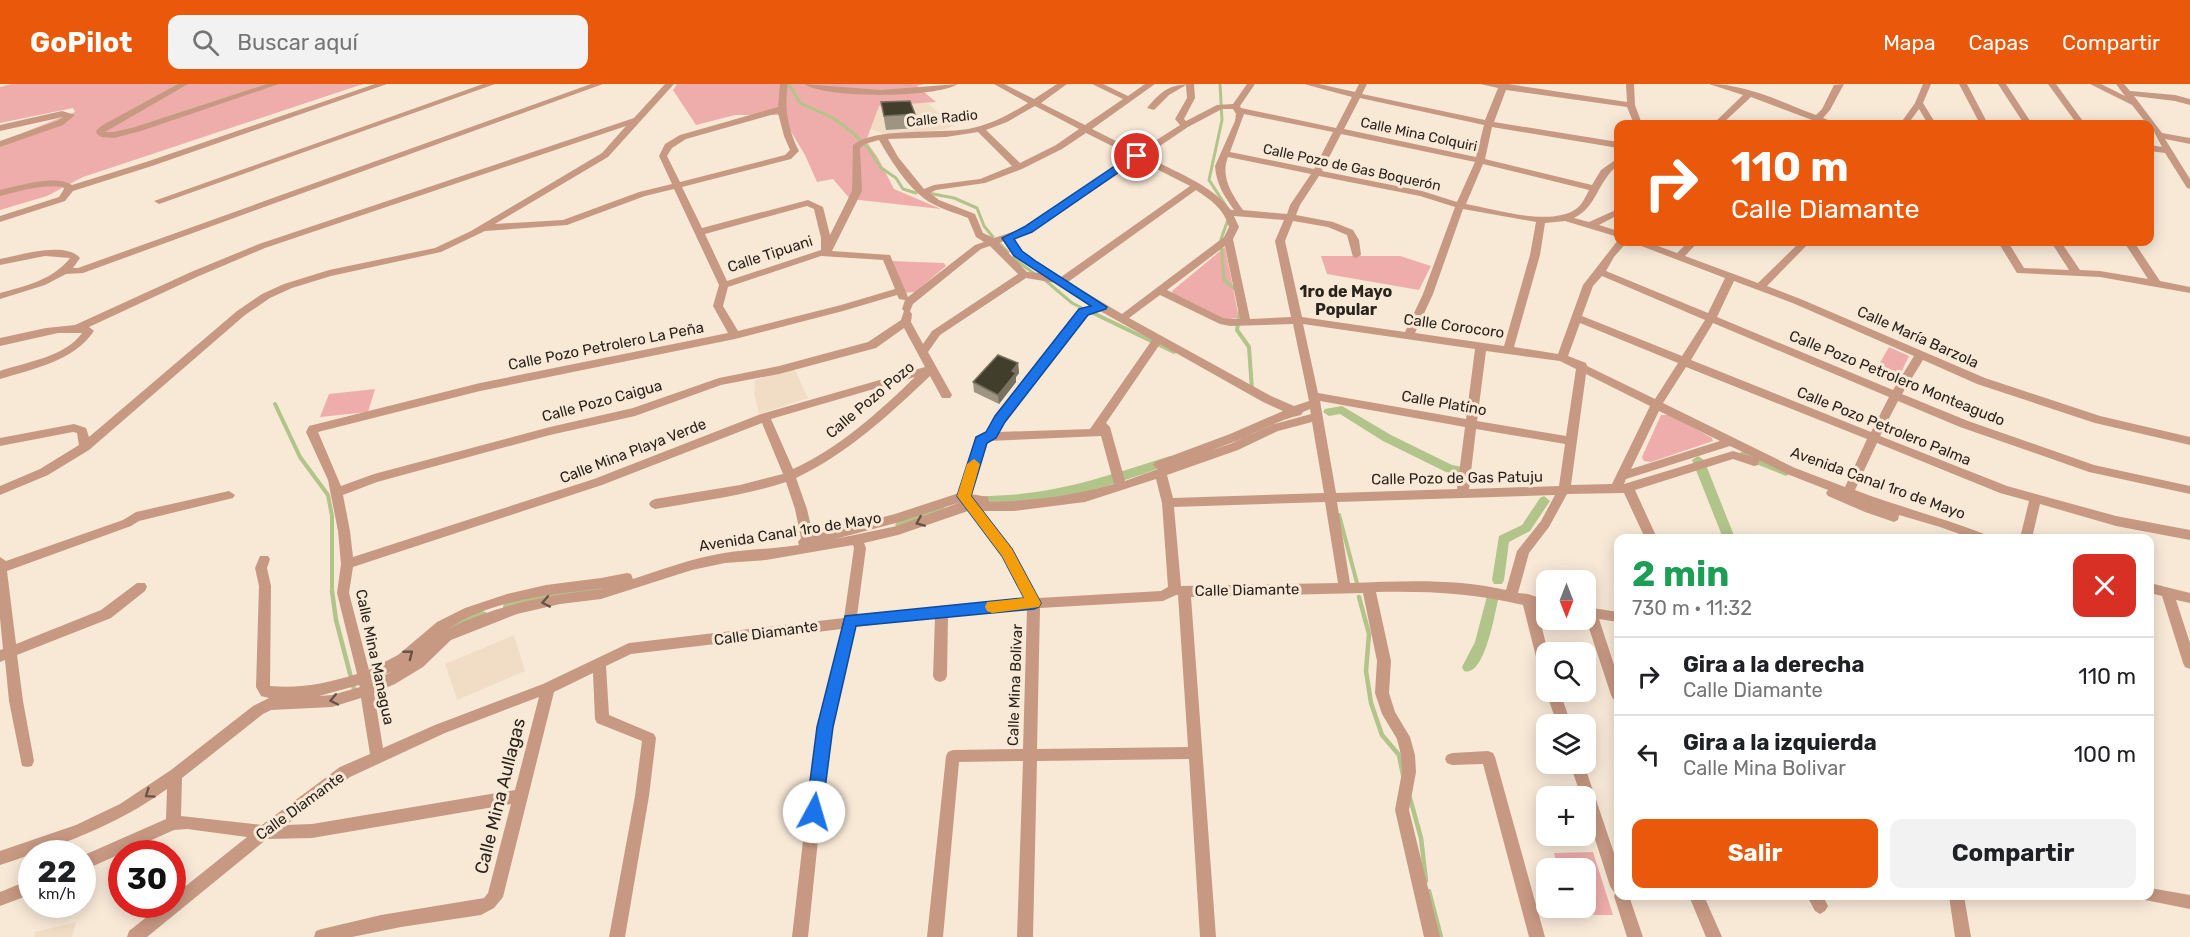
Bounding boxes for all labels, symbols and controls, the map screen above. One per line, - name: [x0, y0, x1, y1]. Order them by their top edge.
- search box: [168, 15, 588, 69]
- text: GoPilot: [30, 26, 132, 59]
- icon: search: [189, 26, 222, 59]
- text: Buscar aquí: [237, 29, 358, 56]
- text: Mapa: [1883, 30, 1936, 55]
- text: Capas: [1969, 30, 2029, 55]
- text: Compartir: [2062, 30, 2160, 55]
- street label: Calle Radio: [905, 106, 979, 131]
- street label: Calle Mina Colquiri: [1359, 114, 1479, 155]
- pin: [1111, 130, 1162, 181]
- icon: arrive: [1120, 139, 1153, 172]
- street label: Calle Pozo de Gas Boquerón: [1261, 140, 1442, 195]
- text: 110 m: [1731, 142, 1849, 192]
- icon: right: [1632, 144, 1710, 222]
- text: Calle Diamante: [1731, 193, 1920, 225]
- street label: Calle Tipuani: [725, 232, 815, 276]
- district label: 1ro de Mayo Popular: [1300, 282, 1393, 319]
- street label: Calle María Barzola: [1854, 302, 1982, 372]
- street label: Calle Corocoro: [1403, 310, 1505, 342]
- street label: Calle Pozo Petrolero La Peña: [507, 318, 705, 374]
- street label: Calle Pozo Petrolero Monteagudo: [1787, 326, 2007, 430]
- street label: Calle Pozo Pozo: [822, 358, 918, 442]
- street label: Calle Pozo Caigua: [540, 376, 664, 426]
- street label: Calle Pozo Petrolero Palma: [1794, 383, 1974, 469]
- street label: Calle Platino: [1400, 387, 1488, 419]
- street label: Calle Mina Playa Verde: [557, 415, 709, 487]
- street label: Avenida Canal 1ro de Mayo: [1788, 443, 1968, 523]
- street label: Calle Pozo de Gas Patuju: [1371, 468, 1543, 488]
- street label: Avenida Canal 1ro de Mayo: [697, 509, 883, 555]
- one-way arrow: [916, 515, 927, 527]
- text: 2 min: [1632, 552, 1730, 595]
- button: close: [2073, 554, 2136, 617]
- north arrow: [1536, 570, 1596, 630]
- map controls: [1536, 570, 1596, 918]
- street label: Calle Diamante: [1194, 580, 1300, 600]
- street label: Calle Mina Managua: [352, 588, 398, 726]
- one-way arrow: [542, 595, 552, 608]
- text: 730 m · 11:32: [1632, 596, 1752, 620]
- street label: Calle Diamante: [713, 617, 819, 649]
- street label: Calle Mina Bolivar: [1004, 623, 1026, 746]
- button: search: [1536, 642, 1596, 702]
- one-way arrow: [402, 650, 413, 661]
- text: Gira a la derecha: [1683, 651, 1864, 678]
- icon: right: [1632, 660, 1665, 693]
- text: 110 m: [2078, 663, 2136, 690]
- text: Calle Diamante: [1683, 678, 1823, 702]
- one-way arrow: [330, 693, 340, 706]
- button: layers: [1536, 714, 1596, 774]
- street label: Calle Mina Aullagas: [470, 716, 530, 876]
- text: Gira a la izquierda: [1683, 729, 1877, 756]
- icon: left: [1632, 738, 1665, 771]
- text: 100 m: [2074, 741, 2136, 768]
- text: Calle Mina Bolivar: [1683, 756, 1846, 780]
- street label: Calle Diamante: [252, 768, 348, 844]
- position arrow: [782, 780, 846, 844]
- button: +: [1536, 786, 1596, 846]
- one-way arrow: [144, 787, 155, 798]
- button: Salir: [1632, 819, 1878, 888]
- button: Compartir: [1890, 819, 2136, 888]
- speed limit sign: 30: [108, 840, 186, 918]
- text: 22: [38, 854, 77, 890]
- button: −: [1536, 858, 1596, 918]
- text: km/h: [38, 885, 76, 903]

